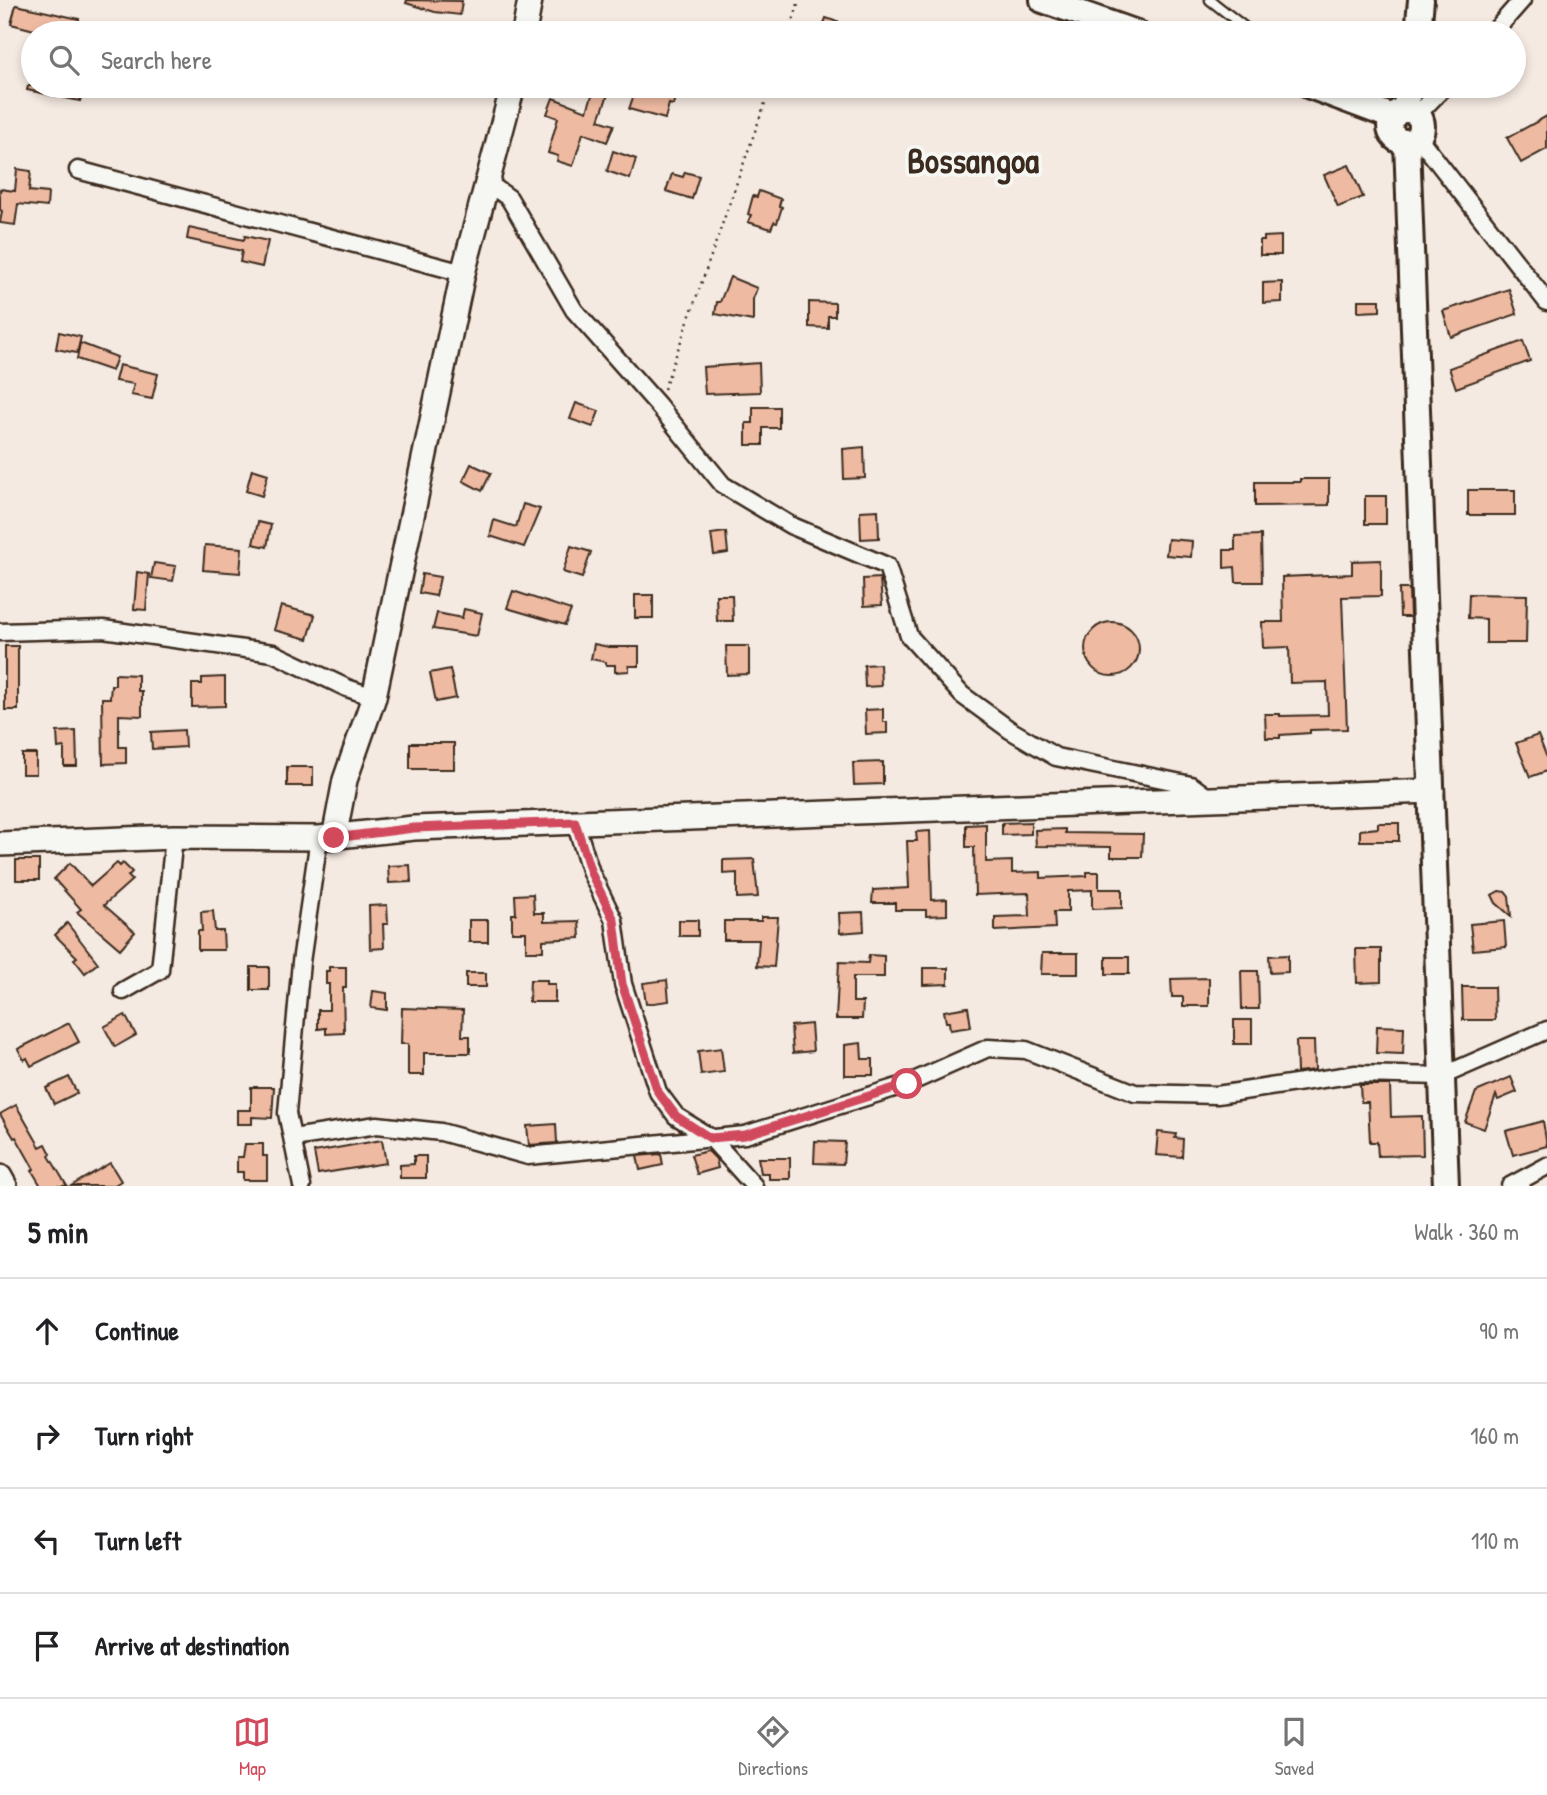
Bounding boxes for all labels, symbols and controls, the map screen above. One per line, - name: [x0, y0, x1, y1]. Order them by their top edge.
- search box: [21, 21, 1526, 98]
- icon: search: [45, 41, 83, 79]
- text: Search here: [101, 42, 212, 77]
- district label: Bossangoa: [907, 137, 1039, 185]
- route end: [318, 822, 349, 853]
- route start: [891, 1068, 922, 1099]
- text: 5 min: [28, 1212, 88, 1252]
- text: Walk · 360 m: [1414, 1216, 1519, 1247]
- icon: ahead: [28, 1312, 66, 1350]
- text: Continue: [95, 1313, 179, 1348]
- text: 90 m: [1479, 1315, 1519, 1346]
- icon: right: [28, 1417, 66, 1455]
- text: Turn right: [95, 1418, 193, 1453]
- text: 160 m: [1470, 1420, 1519, 1451]
- icon: left: [28, 1522, 66, 1560]
- text: Turn left: [95, 1523, 181, 1558]
- text: 110 m: [1471, 1525, 1519, 1556]
- icon: arrive: [28, 1627, 66, 1665]
- text: Arrive at destination: [95, 1628, 290, 1663]
- tab: Map: [233, 1713, 271, 1781]
- tab: Directions: [738, 1713, 808, 1781]
- tab: Saved: [1275, 1713, 1314, 1781]

